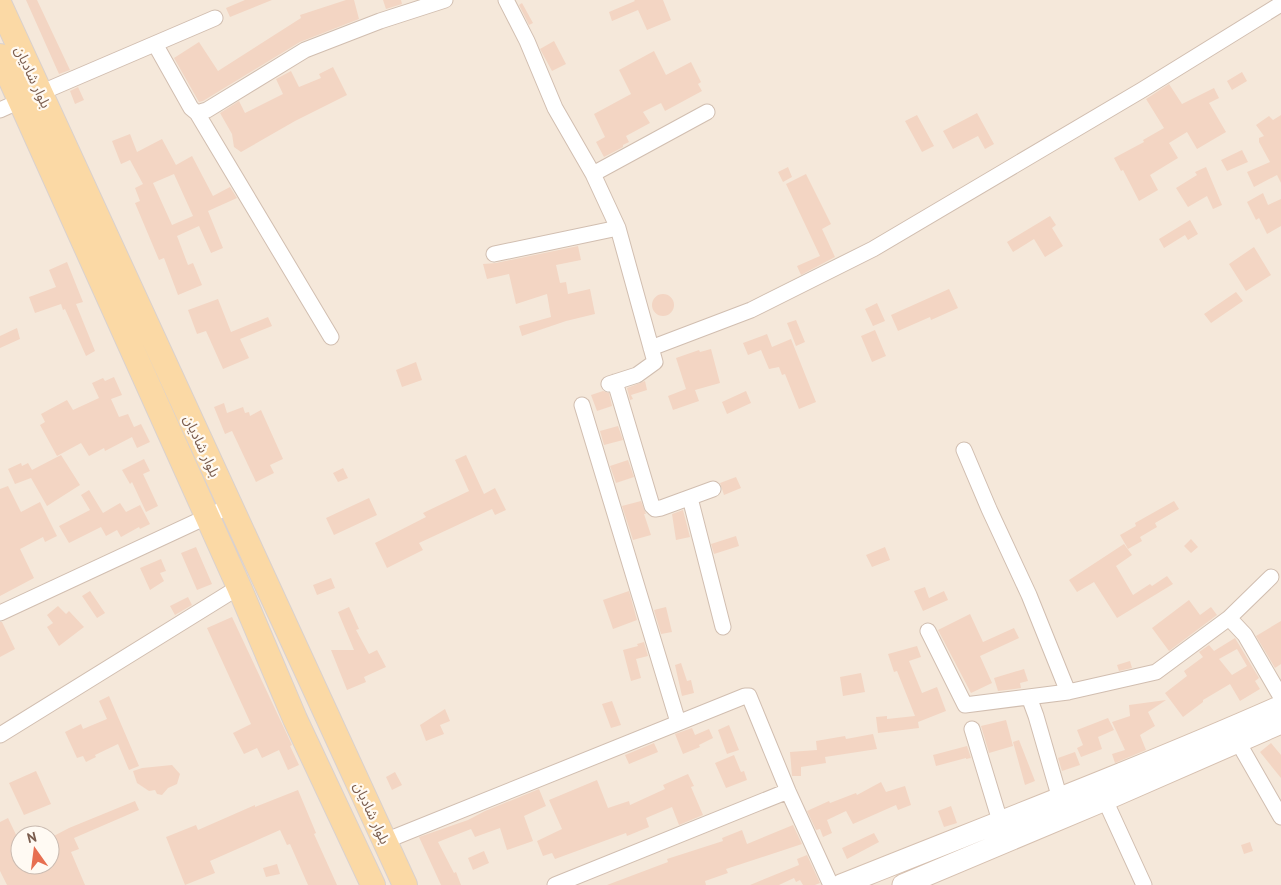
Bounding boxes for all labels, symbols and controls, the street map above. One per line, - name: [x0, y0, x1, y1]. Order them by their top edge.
- street label: بلوار شادیان: [11, 43, 55, 111]
- street label: بلوار شادیان: [180, 412, 224, 480]
- street label: بلوار شادیان: [350, 779, 394, 847]
- north arrow: [10, 825, 60, 875]
- text: N: [25, 828, 38, 847]

